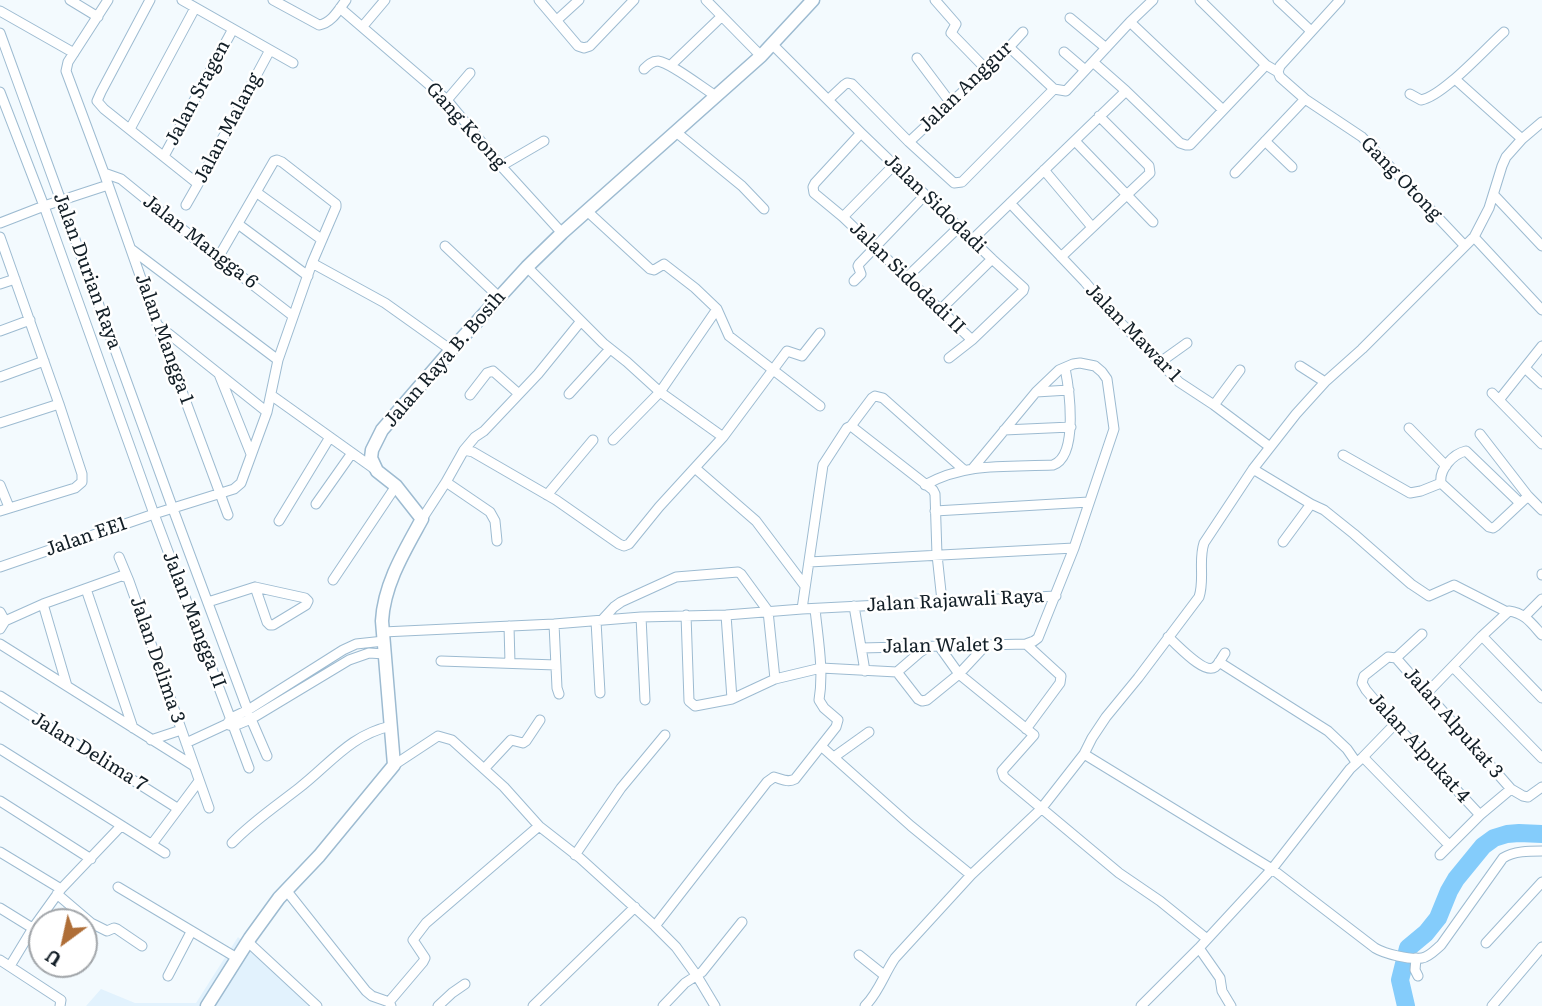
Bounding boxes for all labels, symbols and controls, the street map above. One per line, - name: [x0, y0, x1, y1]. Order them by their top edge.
- street label: Jalan Sragen: [161, 36, 235, 150]
- street label: Jalan Anggur: [914, 37, 1018, 137]
- street label: Jalan Malang: [189, 69, 267, 187]
- street label: Gang Keong: [421, 78, 511, 174]
- street label: Gang Otong: [1355, 132, 1447, 226]
- street label: Jalan Sidodadi: [879, 150, 991, 258]
- street label: Jalan Durian Raya: [48, 190, 126, 352]
- street label: Jalan Mangga 6: [138, 190, 262, 294]
- street label: Jalan Sidodadi II: [844, 217, 970, 339]
- street label: Jalan Mangga 1: [130, 271, 198, 407]
- street label: Jalan Mawar 1: [1080, 279, 1186, 387]
- street label: Jalan Raya B. Bosih: [379, 286, 511, 432]
- street label: Jalan EE1: [42, 512, 130, 562]
- street label: Jalan Mangga II: [157, 548, 231, 692]
- street label: Jalan Rajawali Raya: [866, 585, 1044, 617]
- street label: Jalan Delima 3: [125, 594, 189, 726]
- street label: Jalan Walet 3: [882, 634, 1004, 658]
- street label: Jalan Alpukat 3: [1399, 663, 1507, 783]
- street label: Jalan Alpukat 4: [1364, 688, 1474, 808]
- street label: Jalan Delima 7: [27, 707, 151, 797]
- north arrow: [28, 908, 98, 978]
- text: U: [39, 943, 67, 975]

